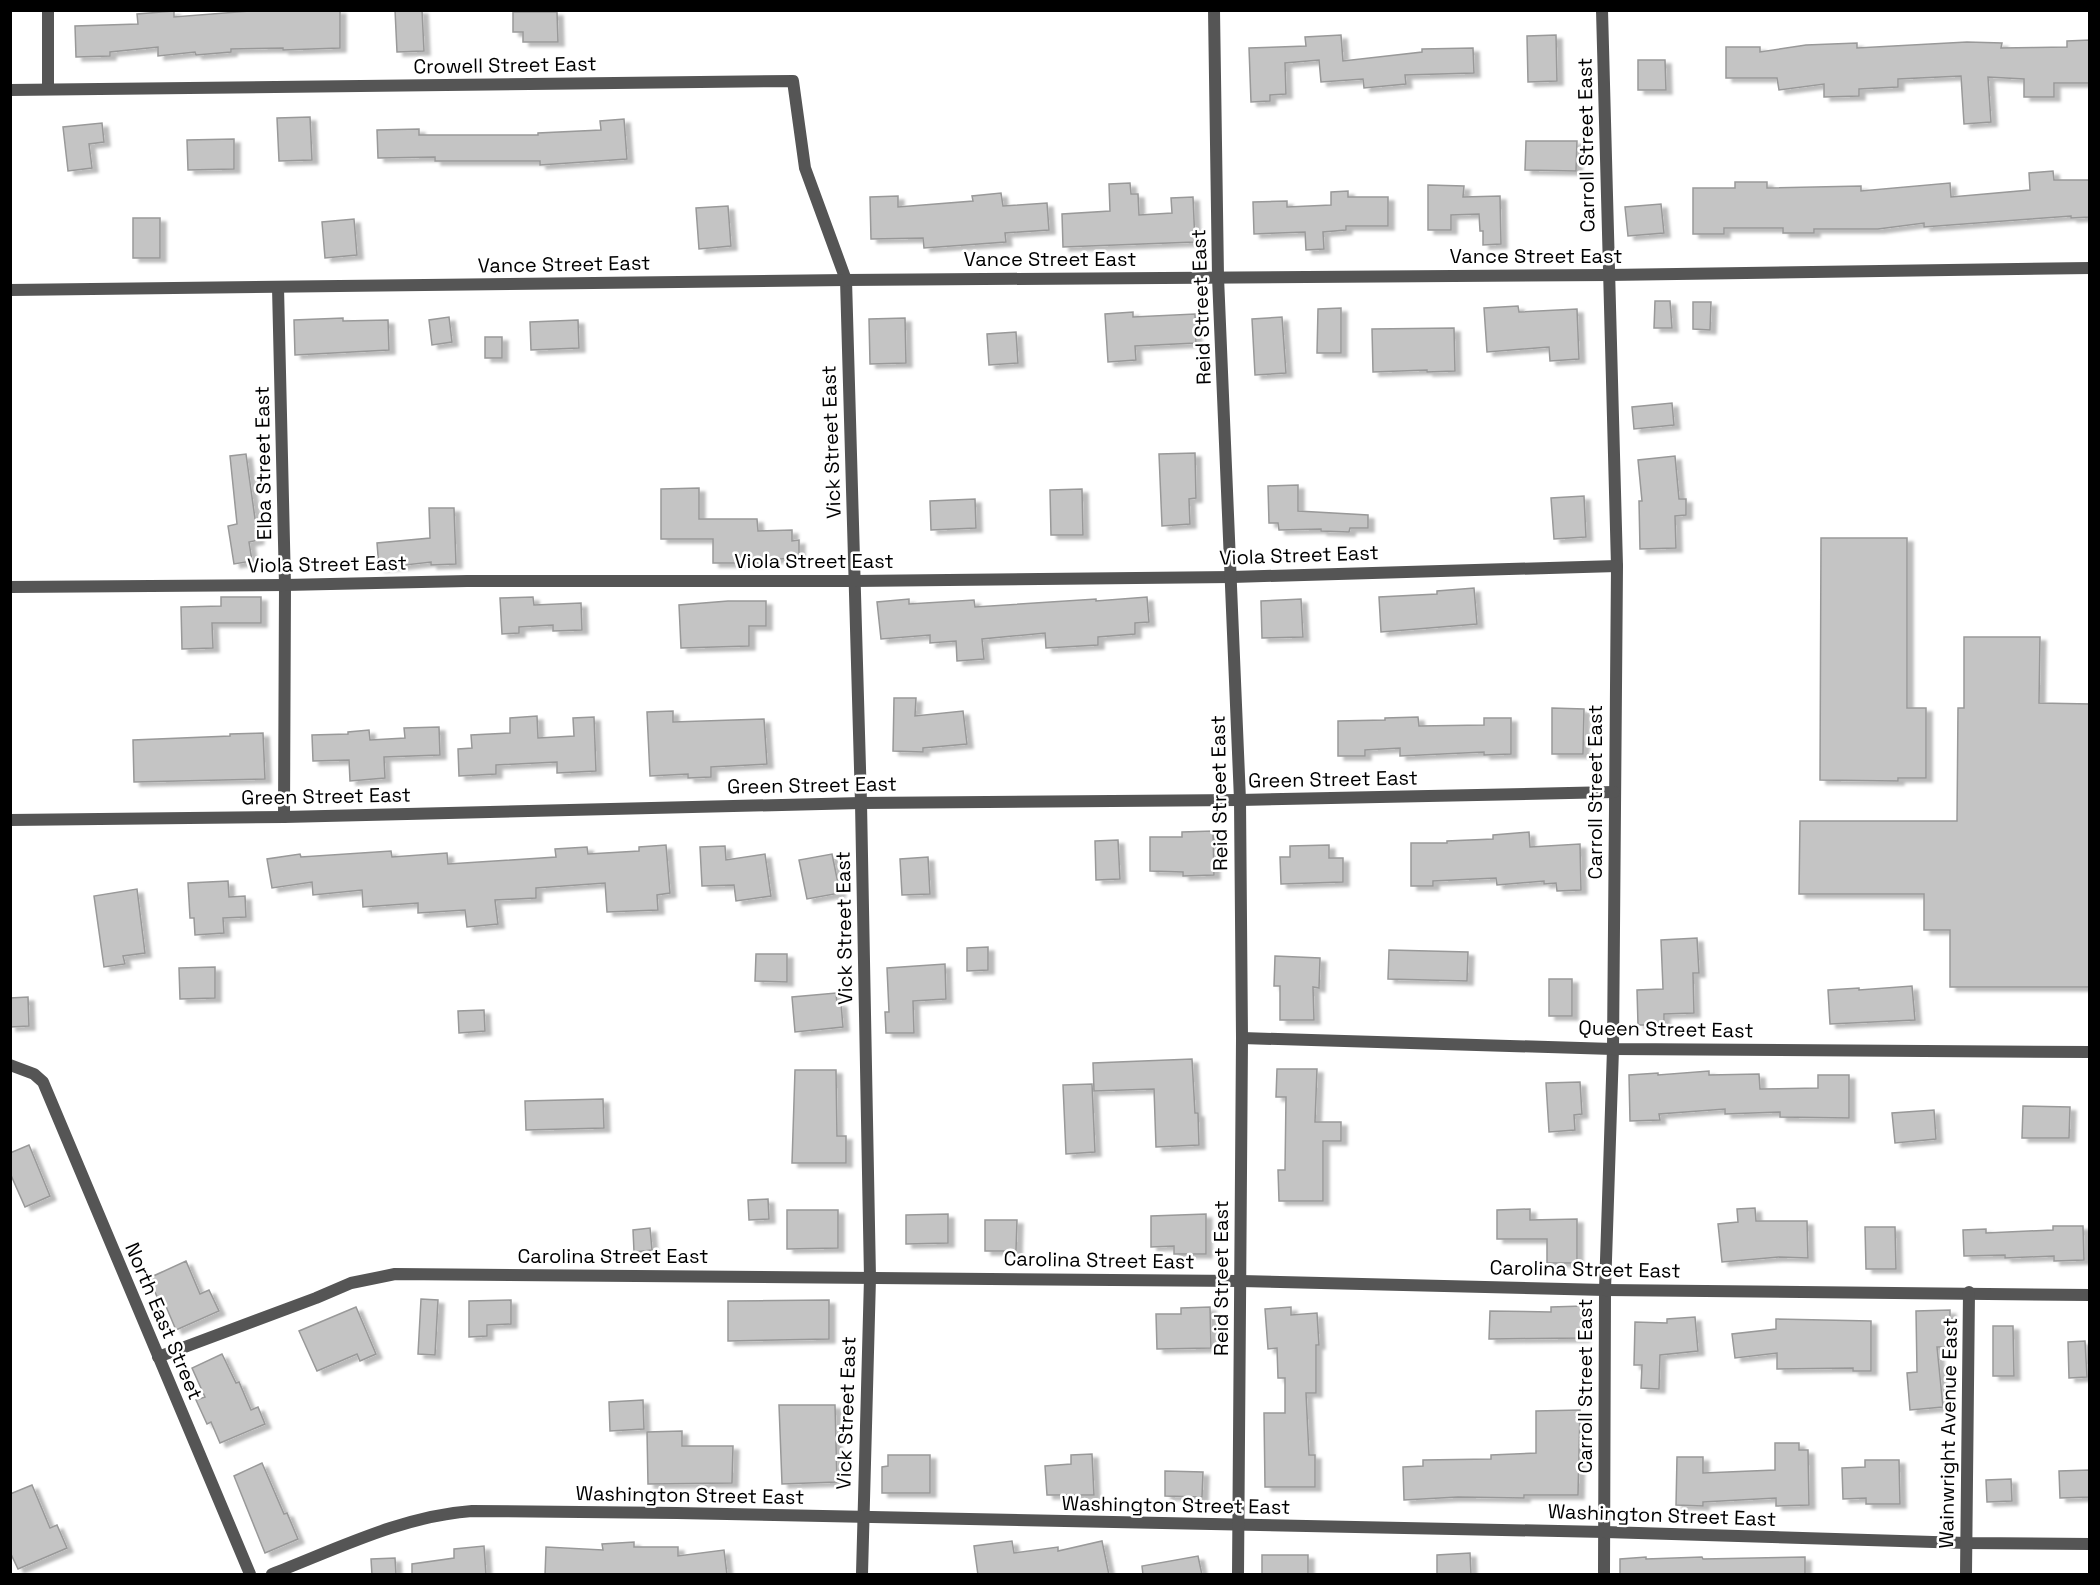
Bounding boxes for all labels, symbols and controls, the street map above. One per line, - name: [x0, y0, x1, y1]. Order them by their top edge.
- street label: Crowell Street East: [413, 50, 597, 80]
- street label: Carroll Street East: [1571, 57, 1601, 233]
- street label: Reid Street East: [1185, 229, 1217, 385]
- street label: Vance Street East: [1450, 243, 1622, 269]
- street label: Vance Street East: [964, 246, 1136, 272]
- street label: Vance Street East: [477, 249, 651, 279]
- street label: Vick Street East: [815, 365, 847, 519]
- street label: Elba Street East: [249, 386, 277, 540]
- street label: Viola Street East: [1219, 539, 1379, 571]
- street label: Viola Street East: [734, 548, 894, 574]
- street label: Viola Street East: [247, 550, 407, 578]
- street label: Carroll Street East: [1582, 705, 1608, 879]
- street label: Reid Street East: [1205, 715, 1233, 871]
- street label: Green Street East: [1248, 765, 1418, 793]
- street label: Green Street East: [727, 771, 897, 799]
- street label: Green Street East: [241, 782, 411, 810]
- street label: Vick Street East: [830, 851, 858, 1005]
- street label: Queen Street East: [1578, 1014, 1754, 1044]
- street label: Reid Street East: [1208, 1200, 1234, 1356]
- street label: North East Street: [119, 1238, 209, 1404]
- street label: Carolina Street East: [517, 1243, 709, 1269]
- street label: Carolina Street East: [1003, 1245, 1195, 1275]
- street label: Carolina Street East: [1489, 1254, 1681, 1284]
- street label: Carroll Street East: [1572, 1299, 1598, 1473]
- street label: Wainwright Avenue East: [1933, 1317, 1963, 1549]
- street label: Vick Street East: [830, 1336, 862, 1490]
- street label: Washington Street East: [576, 1480, 804, 1510]
- street label: Washington Street East: [1062, 1490, 1290, 1520]
- street label: Washington Street East: [1547, 1498, 1777, 1532]

